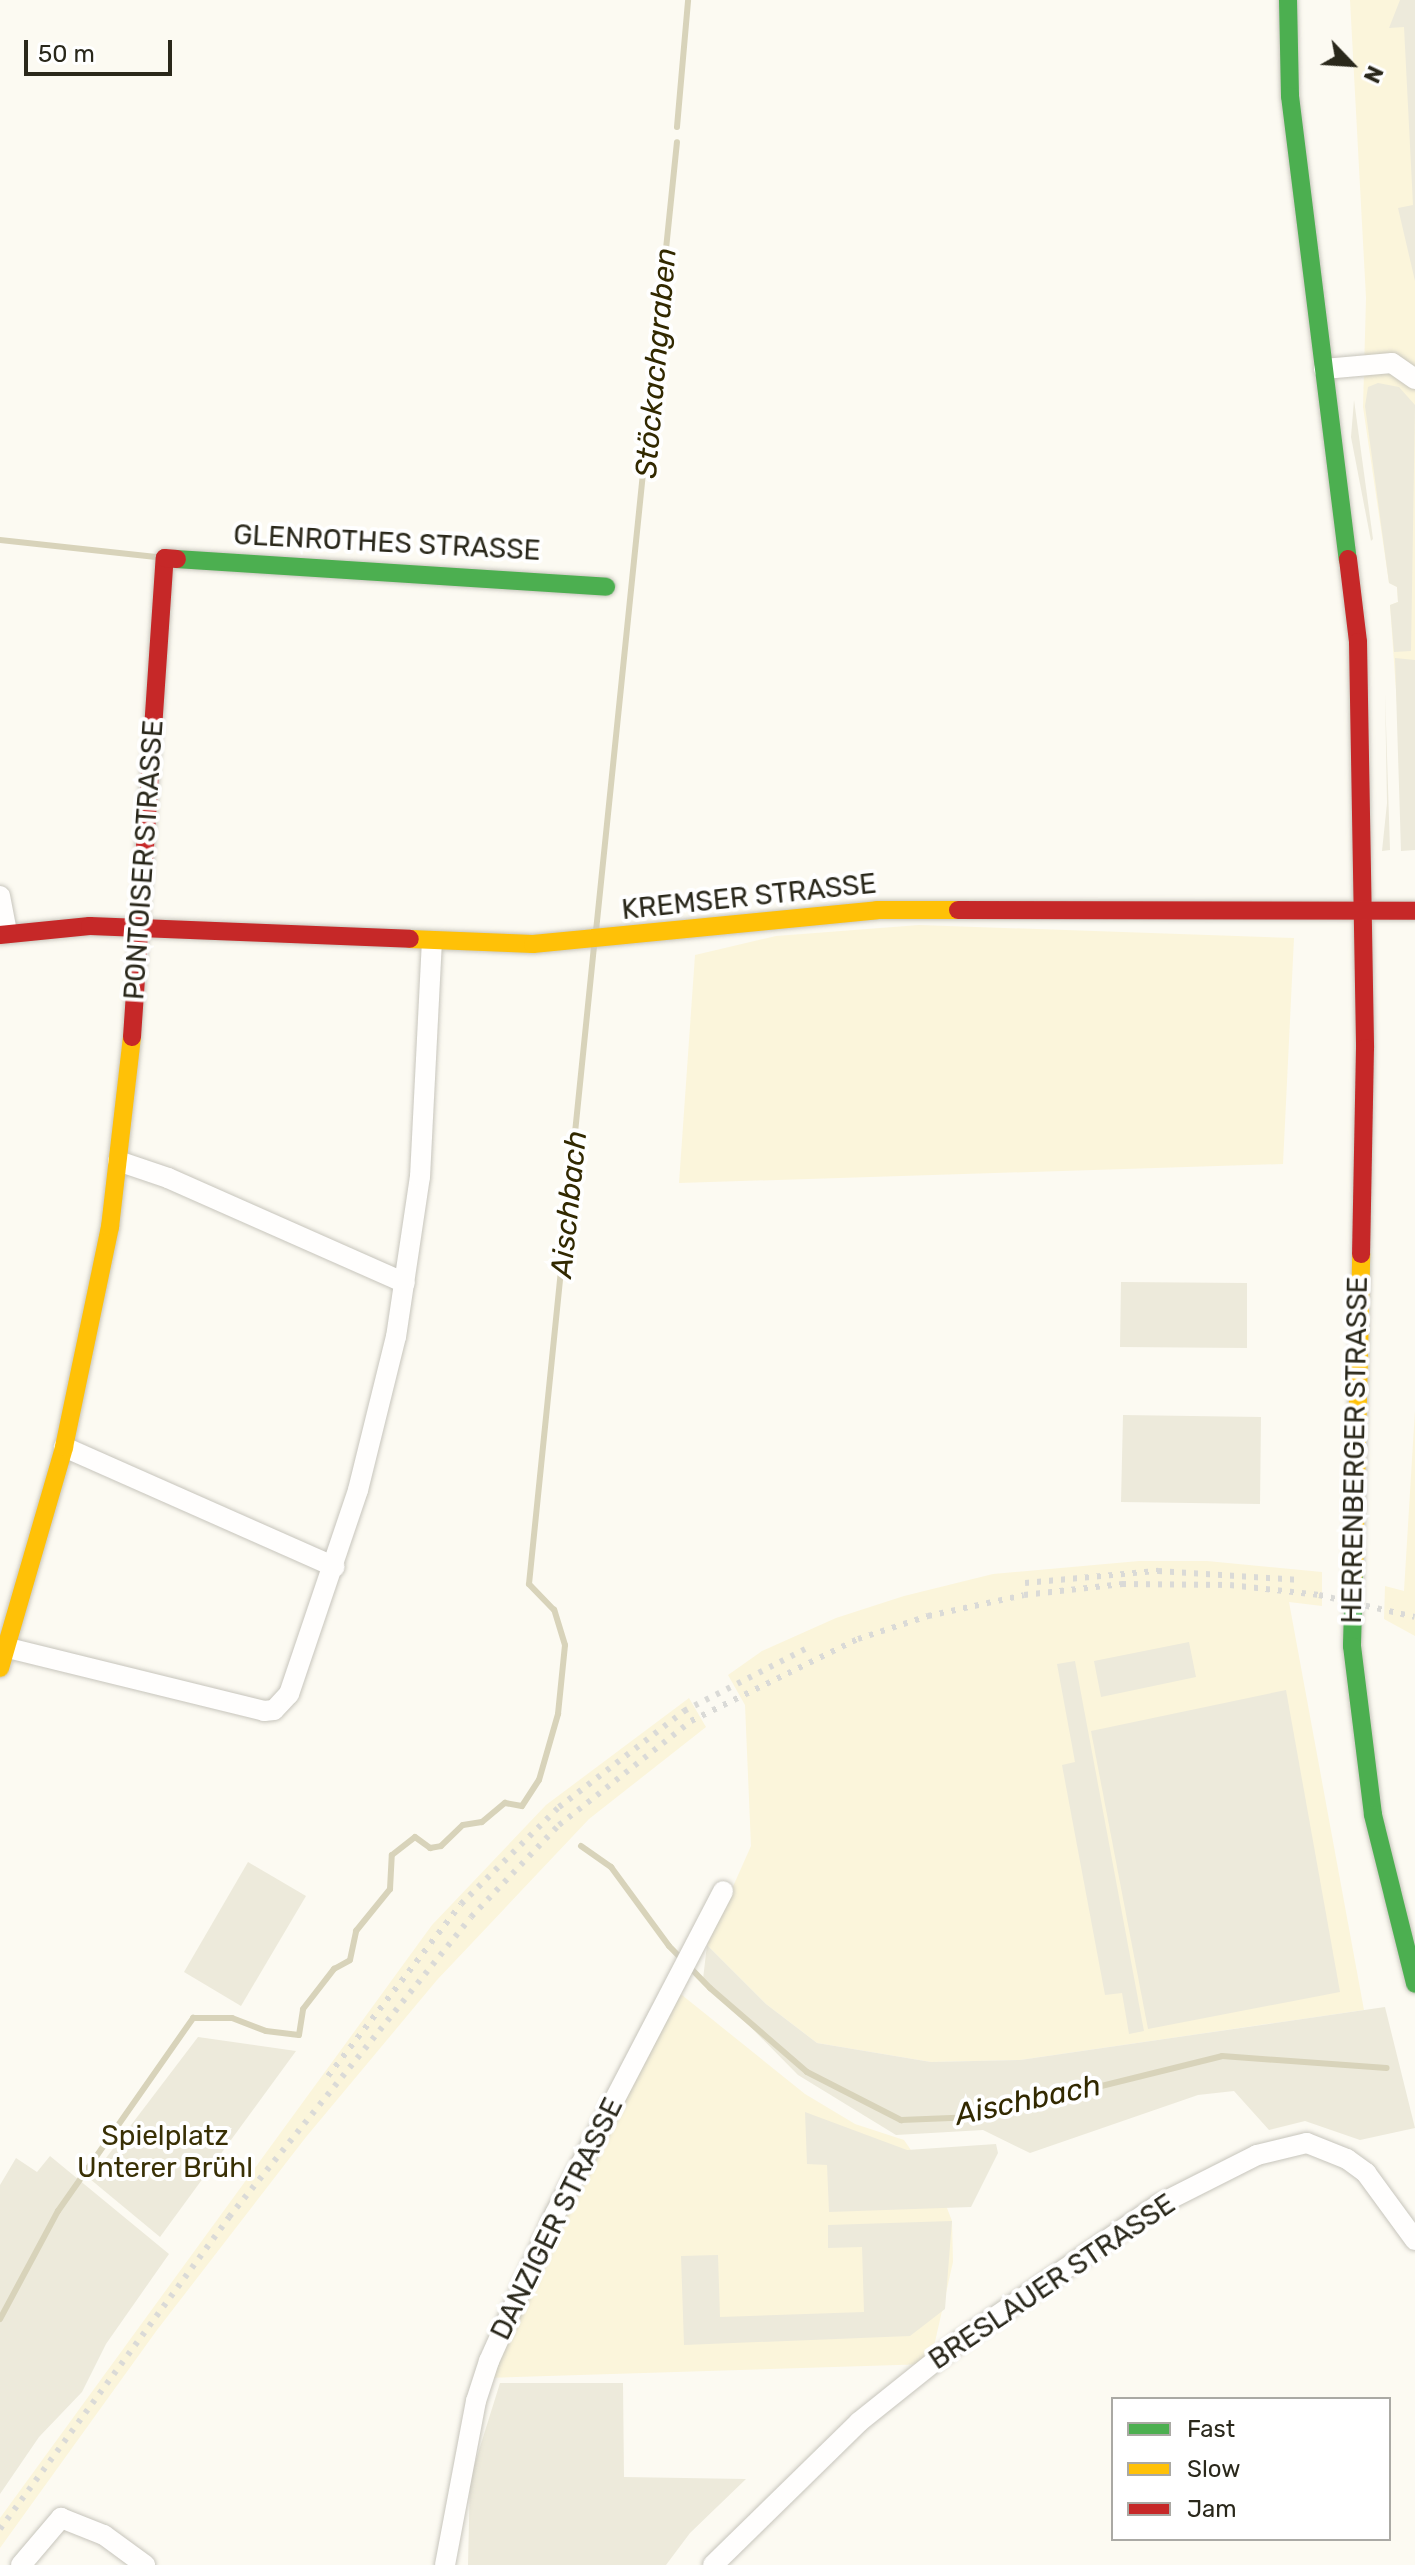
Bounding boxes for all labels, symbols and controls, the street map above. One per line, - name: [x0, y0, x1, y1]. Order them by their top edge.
- scale bar: [28, 24, 176, 74]
- north arrow: [1311, 24, 1391, 104]
- text: 50 m: [38, 40, 95, 68]
- text: N: [1358, 61, 1389, 87]
- water label: Stöckachgraben: [628, 246, 684, 480]
- street label: GLENROTHES STRASSE: [233, 518, 541, 568]
- street label: PONTOISER STRASSE: [117, 719, 171, 1001]
- street label: KREMSER STRASSE: [620, 867, 878, 927]
- water label: Aischbach: [543, 1129, 595, 1279]
- street label: HERRENBERGER STRASSE: [1335, 1276, 1375, 1624]
- water label: Aischbach: [952, 2067, 1104, 2133]
- street label: DANZIGER STRASSE: [484, 2093, 630, 2345]
- park label: Spielplatz Unterer Brühl: [77, 2119, 253, 2185]
- street label: BRESLAUER STRASSE: [923, 2187, 1181, 2377]
- legend: [1111, 2397, 1391, 2541]
- text: Fast: [1187, 2415, 1235, 2443]
- text: Slow: [1187, 2455, 1240, 2483]
- text: Jam: [1187, 2495, 1237, 2523]

